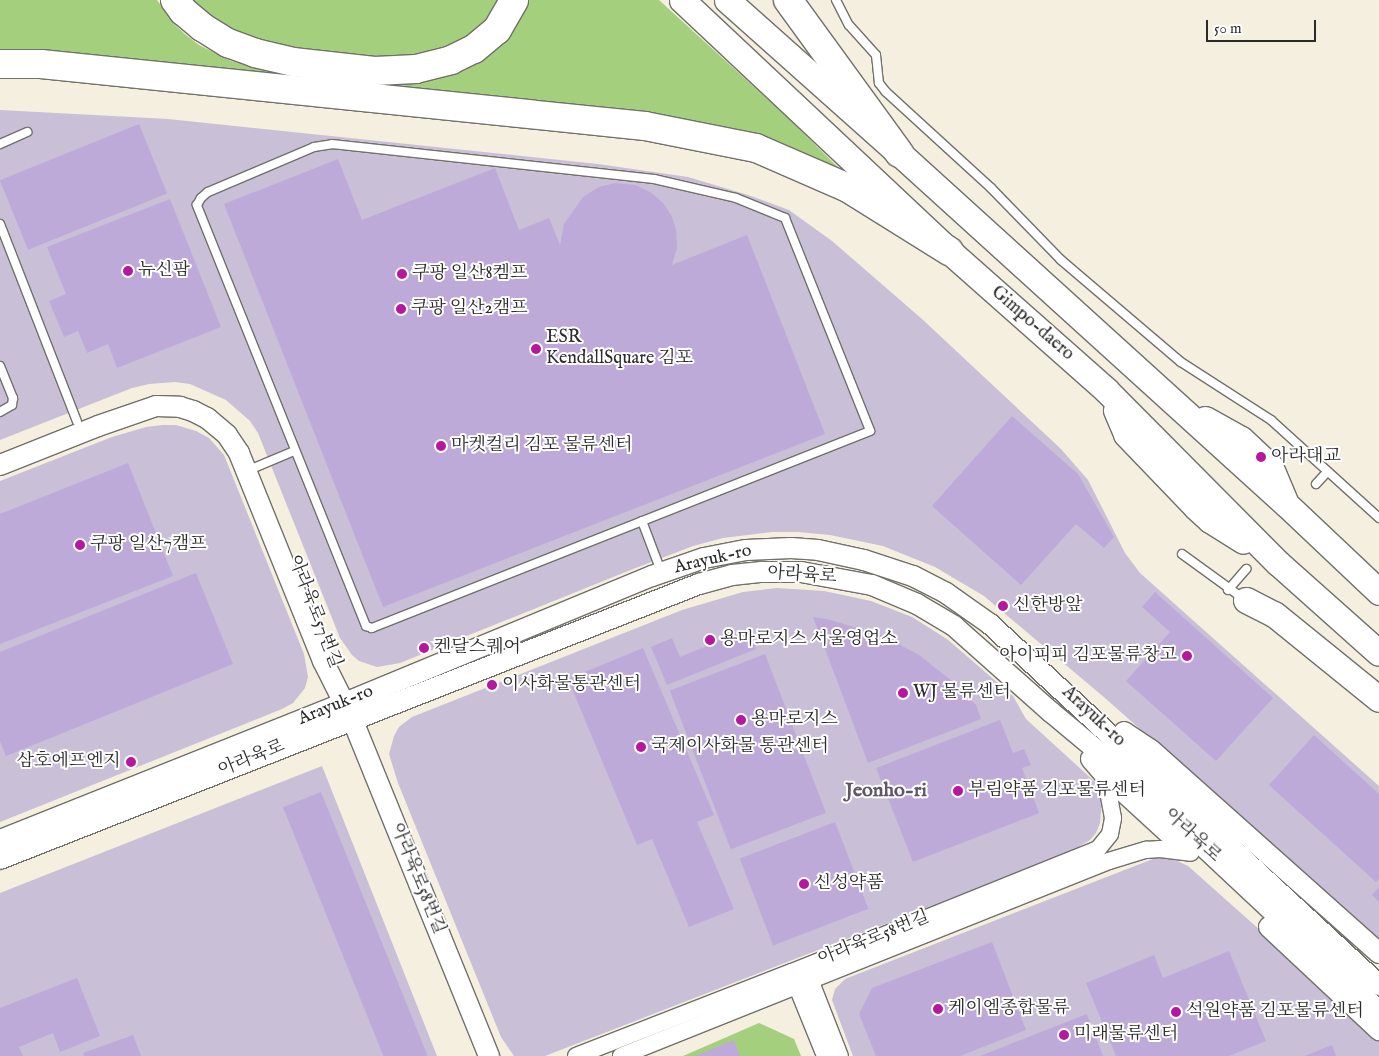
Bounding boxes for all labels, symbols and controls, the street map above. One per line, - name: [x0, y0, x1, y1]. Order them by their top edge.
- scale bar: [1209, 10, 1319, 42]
- text: 50 m: [1214, 19, 1242, 38]
- place label: 뉴신팜: [138, 260, 190, 282]
- place label: 쿠팡 일산8켐프: [412, 263, 527, 285]
- marker: 뉴신팜: [122, 265, 134, 277]
- marker: 쿠팡 일산8켐프: [396, 268, 408, 280]
- street label: Gimpo-daero: [986, 282, 1078, 366]
- place label: 쿠팡 일산2캠프: [411, 298, 528, 320]
- marker: 쿠팡 일산2캠프: [395, 303, 407, 315]
- place label: ESR KendallSquare 김포: [546, 328, 693, 370]
- marker: ESR KendallSquare 김포: [530, 343, 542, 355]
- place label: 마켓컬리 김포 물류센터: [451, 435, 633, 457]
- marker: 마켓컬리 김포 물류센터: [435, 440, 447, 452]
- place label: 아라대교: [1271, 446, 1341, 468]
- marker: 아라대교: [1255, 451, 1267, 463]
- place label: 쿠팡 일산7캠프: [90, 534, 207, 556]
- marker: 쿠팡 일산7캠프: [74, 539, 86, 551]
- street label: Arayuk-ro: [672, 541, 754, 579]
- street label: 아라육로57번길: [283, 552, 345, 672]
- street label: 아라육로: [767, 563, 837, 589]
- place label: 신한방앞: [1013, 595, 1083, 617]
- marker: 신한방앞: [997, 600, 1009, 612]
- place label: 용마로지스 서울영업소: [720, 629, 898, 651]
- marker: 용마로지스 서울영업소: [704, 634, 716, 646]
- place label: 켄달스퀘어: [434, 637, 521, 659]
- marker: 켄달스퀘어: [418, 642, 430, 654]
- place label: 아이피피 김포물류창고: [999, 645, 1177, 667]
- marker: 아이피피 김포물류창고: [1181, 650, 1193, 662]
- place label: 이사화물통관센터: [502, 674, 641, 696]
- marker: 이사화물통관센터: [486, 679, 498, 691]
- street label: Arayuk-ro: [295, 681, 377, 731]
- place label: WJ 물류센터: [913, 682, 1011, 704]
- street label: Arayuk-ro: [1057, 682, 1129, 752]
- marker: WJ 물류센터: [897, 687, 909, 699]
- place label: 용마로지스: [751, 709, 838, 731]
- marker: 용마로지스: [735, 714, 747, 726]
- street label: 아라육로: [216, 736, 288, 782]
- place label: 국제이사화물 통관센터: [651, 736, 829, 758]
- marker: 국제이사화물 통관센터: [635, 741, 647, 753]
- place label: 삼호에프엔지: [17, 751, 121, 773]
- marker: 삼호에프엔지: [125, 756, 137, 768]
- district label: Jeonho-ri: [845, 778, 927, 802]
- place label: 부림약품 김포물류센터: [968, 780, 1146, 802]
- marker: 부림약품 김포물류센터: [952, 785, 964, 797]
- street label: 아라육로: [1159, 804, 1225, 868]
- street label: 아라육로58번길: [385, 820, 449, 938]
- place label: 신성약품: [814, 873, 884, 895]
- marker: 신성약품: [798, 878, 810, 890]
- street label: 아라육로58번길: [815, 907, 933, 971]
- place label: 케이엠종합물류: [948, 998, 1070, 1020]
- place label: 석원약품 김포물류센터: [1186, 1001, 1364, 1023]
- marker: 케이엠종합물류: [932, 1003, 944, 1015]
- marker: 석원약품 김포물류센터: [1170, 1006, 1182, 1018]
- place label: 미래물류센터: [1074, 1024, 1178, 1046]
- marker: 미래물류센터: [1058, 1029, 1070, 1041]

